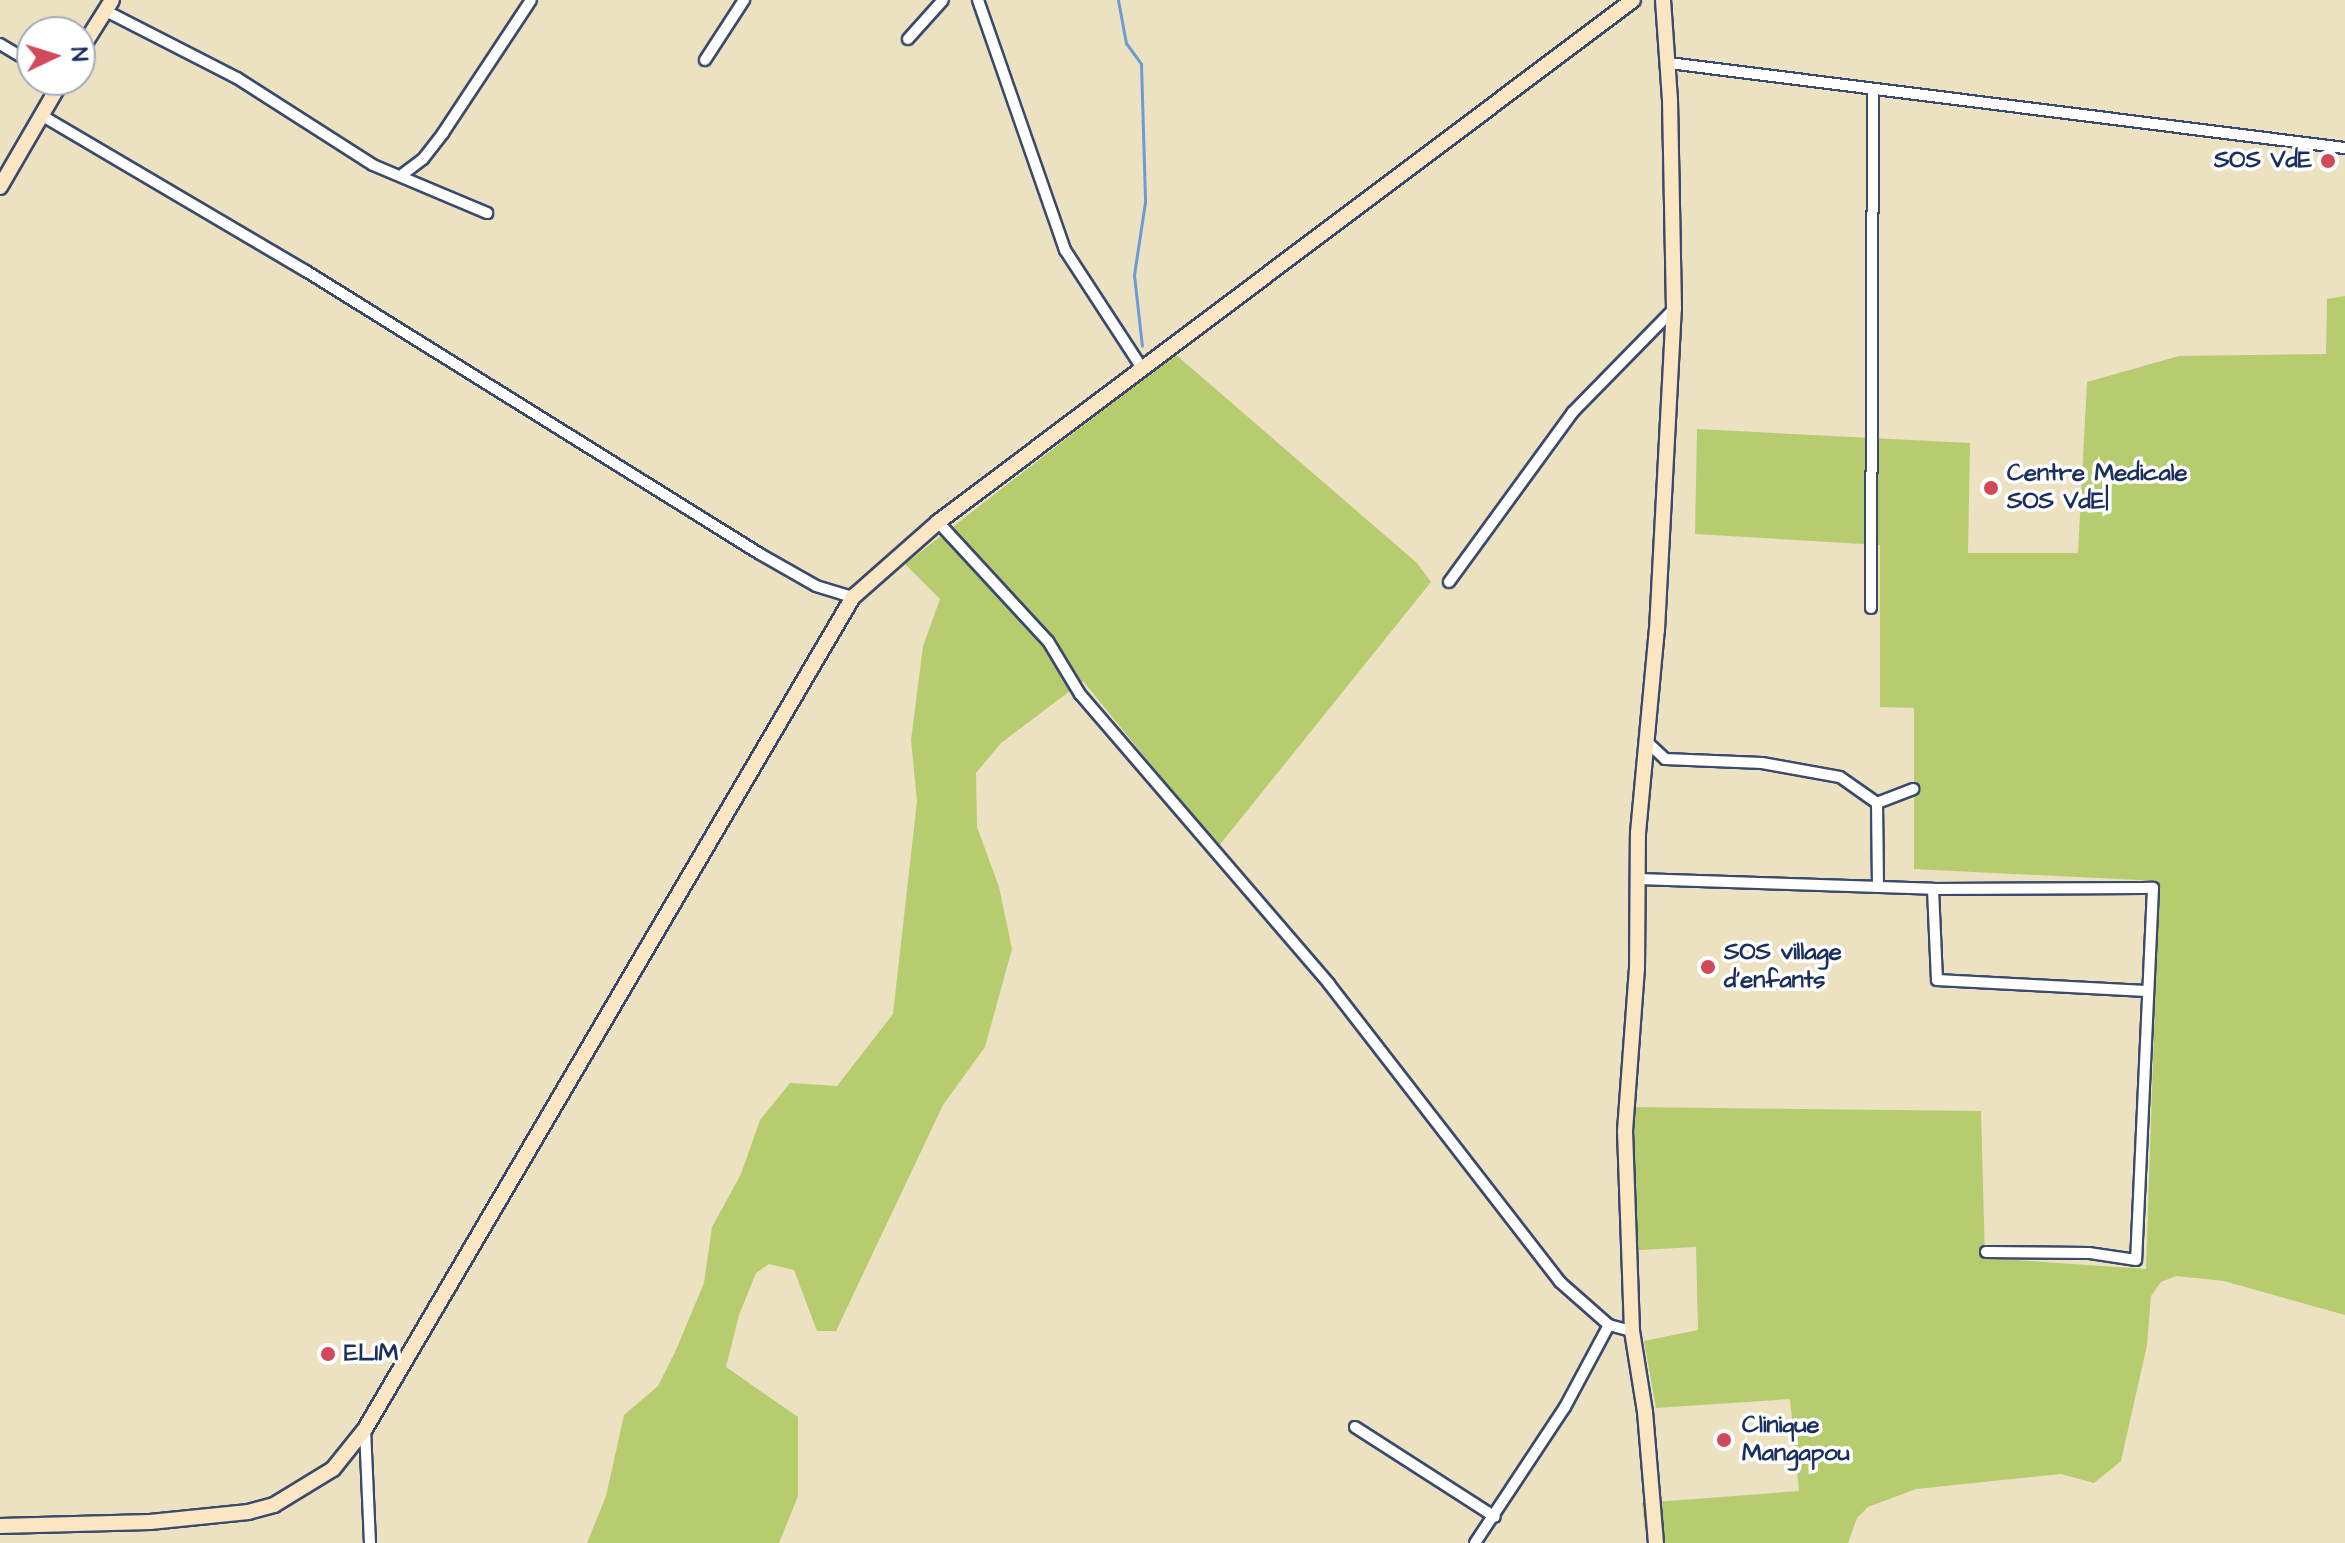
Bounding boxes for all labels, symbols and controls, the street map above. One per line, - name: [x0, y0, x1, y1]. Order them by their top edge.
- north arrow: [16, 16, 96, 96]
- text: N: [63, 46, 94, 62]
- place label: SOS VdE: [2214, 147, 2312, 175]
- marker: SOS VdE: [2319, 152, 2337, 170]
- place label: Centre Medicale SOS VdE|: [2007, 460, 2187, 516]
- marker: Centre Medicale SOS VdE|: [1982, 479, 2000, 497]
- place label: SOS village d'enfants: [1724, 939, 1842, 995]
- marker: SOS village d'enfants: [1699, 958, 1717, 976]
- place label: ELIM: [344, 1340, 398, 1368]
- marker: ELIM: [319, 1345, 337, 1363]
- place label: Clinique Mangapou: [1742, 1412, 1850, 1468]
- marker: Clinique Mangapou: [1713, 1429, 1735, 1451]

